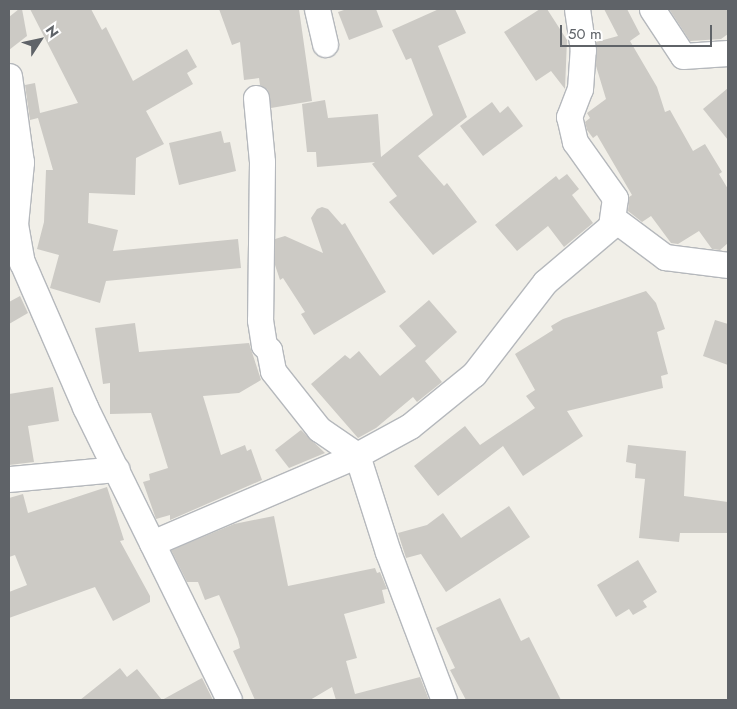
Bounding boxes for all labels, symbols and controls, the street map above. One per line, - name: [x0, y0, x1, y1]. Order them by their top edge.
- north arrow: [15, 15, 65, 65]
- scale bar: [562, 15, 714, 47]
- text: N: [41, 21, 64, 42]
- text: 50 m: [568, 23, 602, 45]

